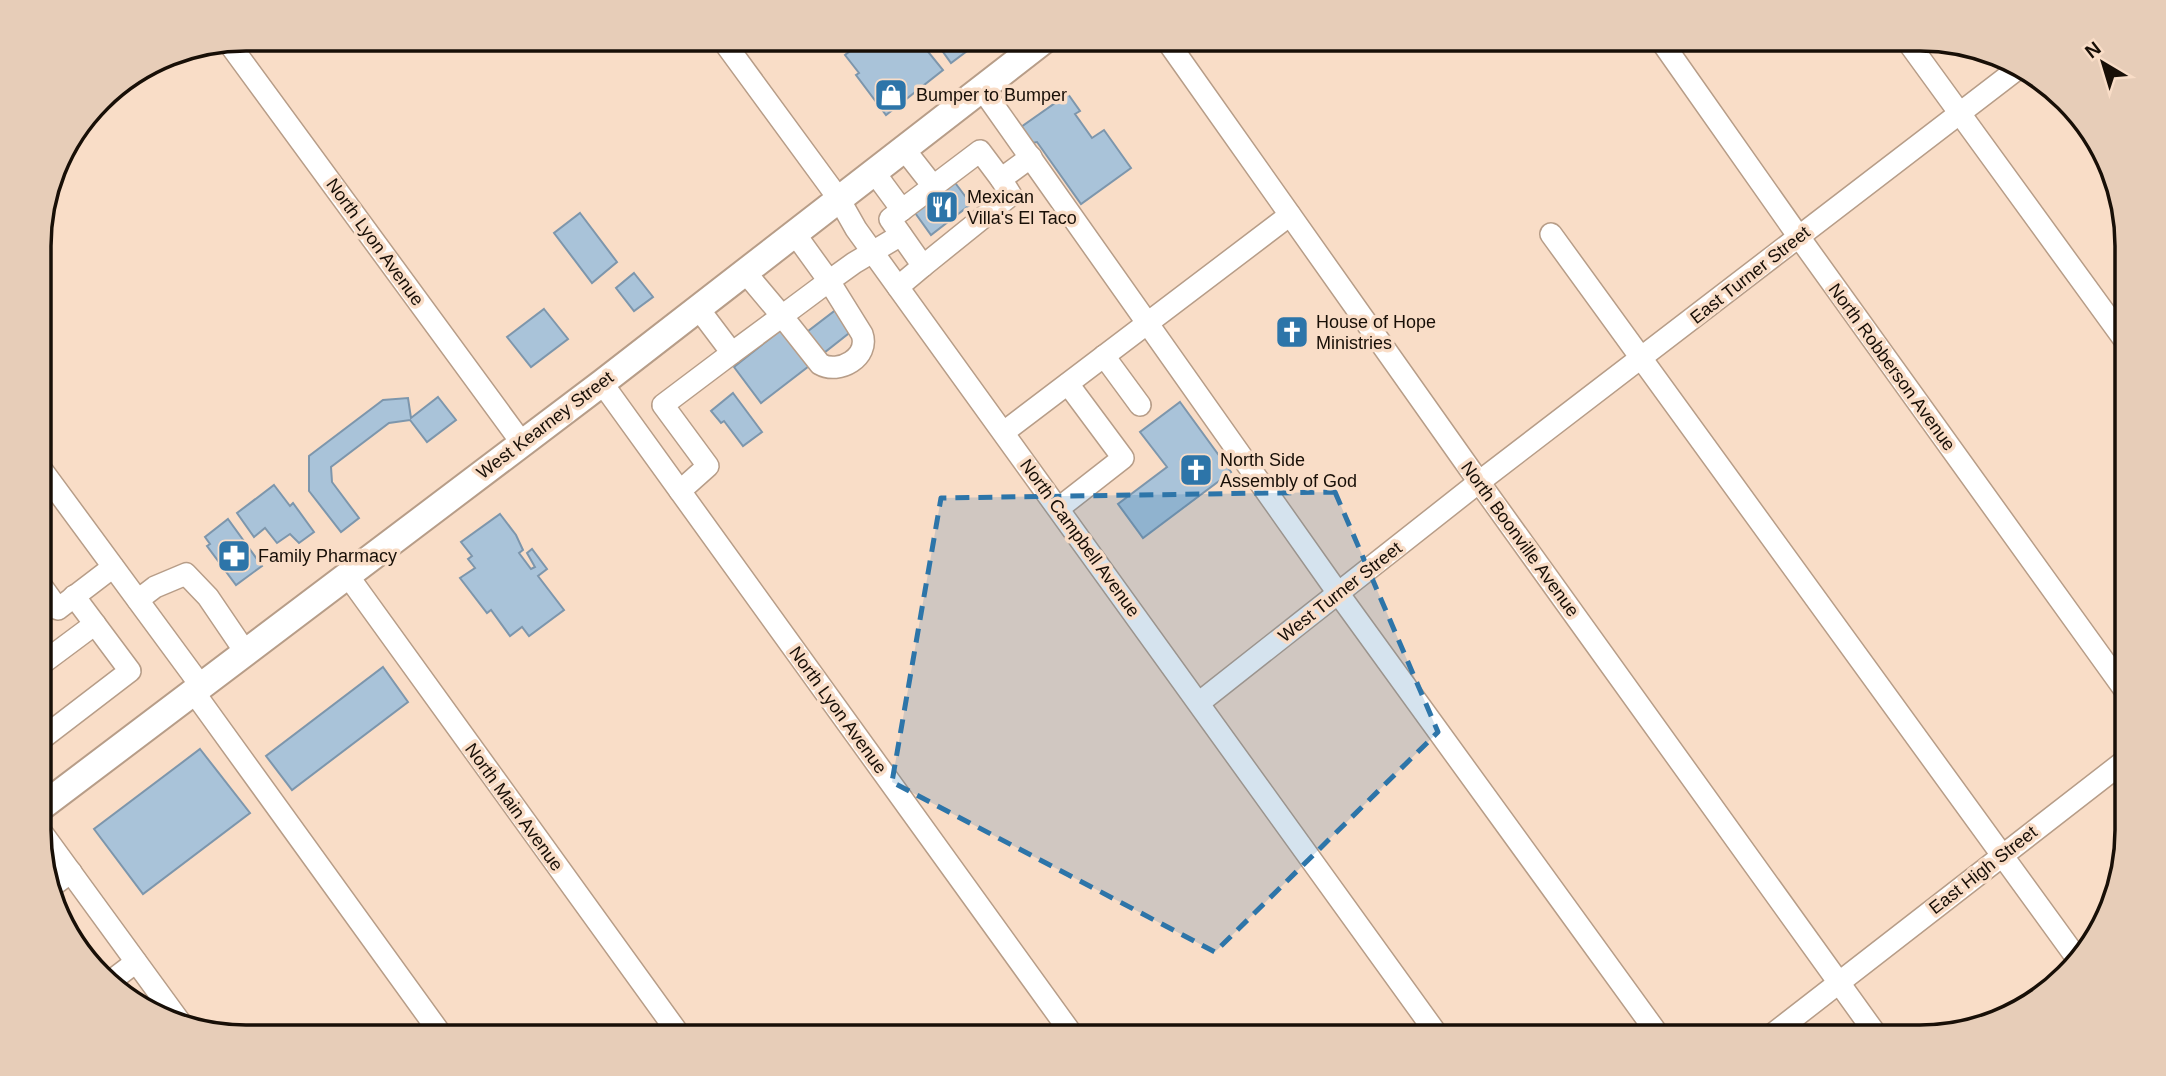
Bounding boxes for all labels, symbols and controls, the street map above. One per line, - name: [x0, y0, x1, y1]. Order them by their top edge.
- north arrow: [2068, 28, 2138, 98]
- text: N: [2081, 37, 2105, 62]
- shop icon: Bumper to Bumper: [872, 76, 910, 114]
- place label: Bumper to Bumper: [916, 85, 1067, 105]
- street label: North Lyon Avenue: [322, 175, 428, 309]
- place label: Mexican Villa's El Taco: [967, 187, 1077, 228]
- restaurant icon: Mexican Villa's El Taco: [923, 188, 961, 226]
- street label: East Turner Street: [1686, 222, 1814, 328]
- street label: North Robberson Avenue: [1825, 279, 1959, 455]
- place label: House of Hope Ministries: [1316, 312, 1436, 353]
- church icon: House of Hope Ministries: [1273, 313, 1311, 351]
- street label: West Kearney Street: [473, 367, 617, 483]
- place label: North Side Assembly of God: [1220, 450, 1357, 491]
- church icon: North Side Assembly of God: [1177, 451, 1215, 489]
- street label: North Campbell Avenue: [1016, 455, 1144, 621]
- street label: North Boonville Avenue: [1457, 458, 1583, 620]
- pharmacy icon: Family Pharmacy: [215, 537, 253, 575]
- street label: West Turner Street: [1274, 538, 1406, 646]
- place label: Family Pharmacy: [258, 546, 397, 566]
- street label: North Lyon Avenue: [785, 643, 891, 777]
- street label: North Main Avenue: [461, 739, 567, 875]
- street label: East High Street: [1925, 822, 2041, 918]

